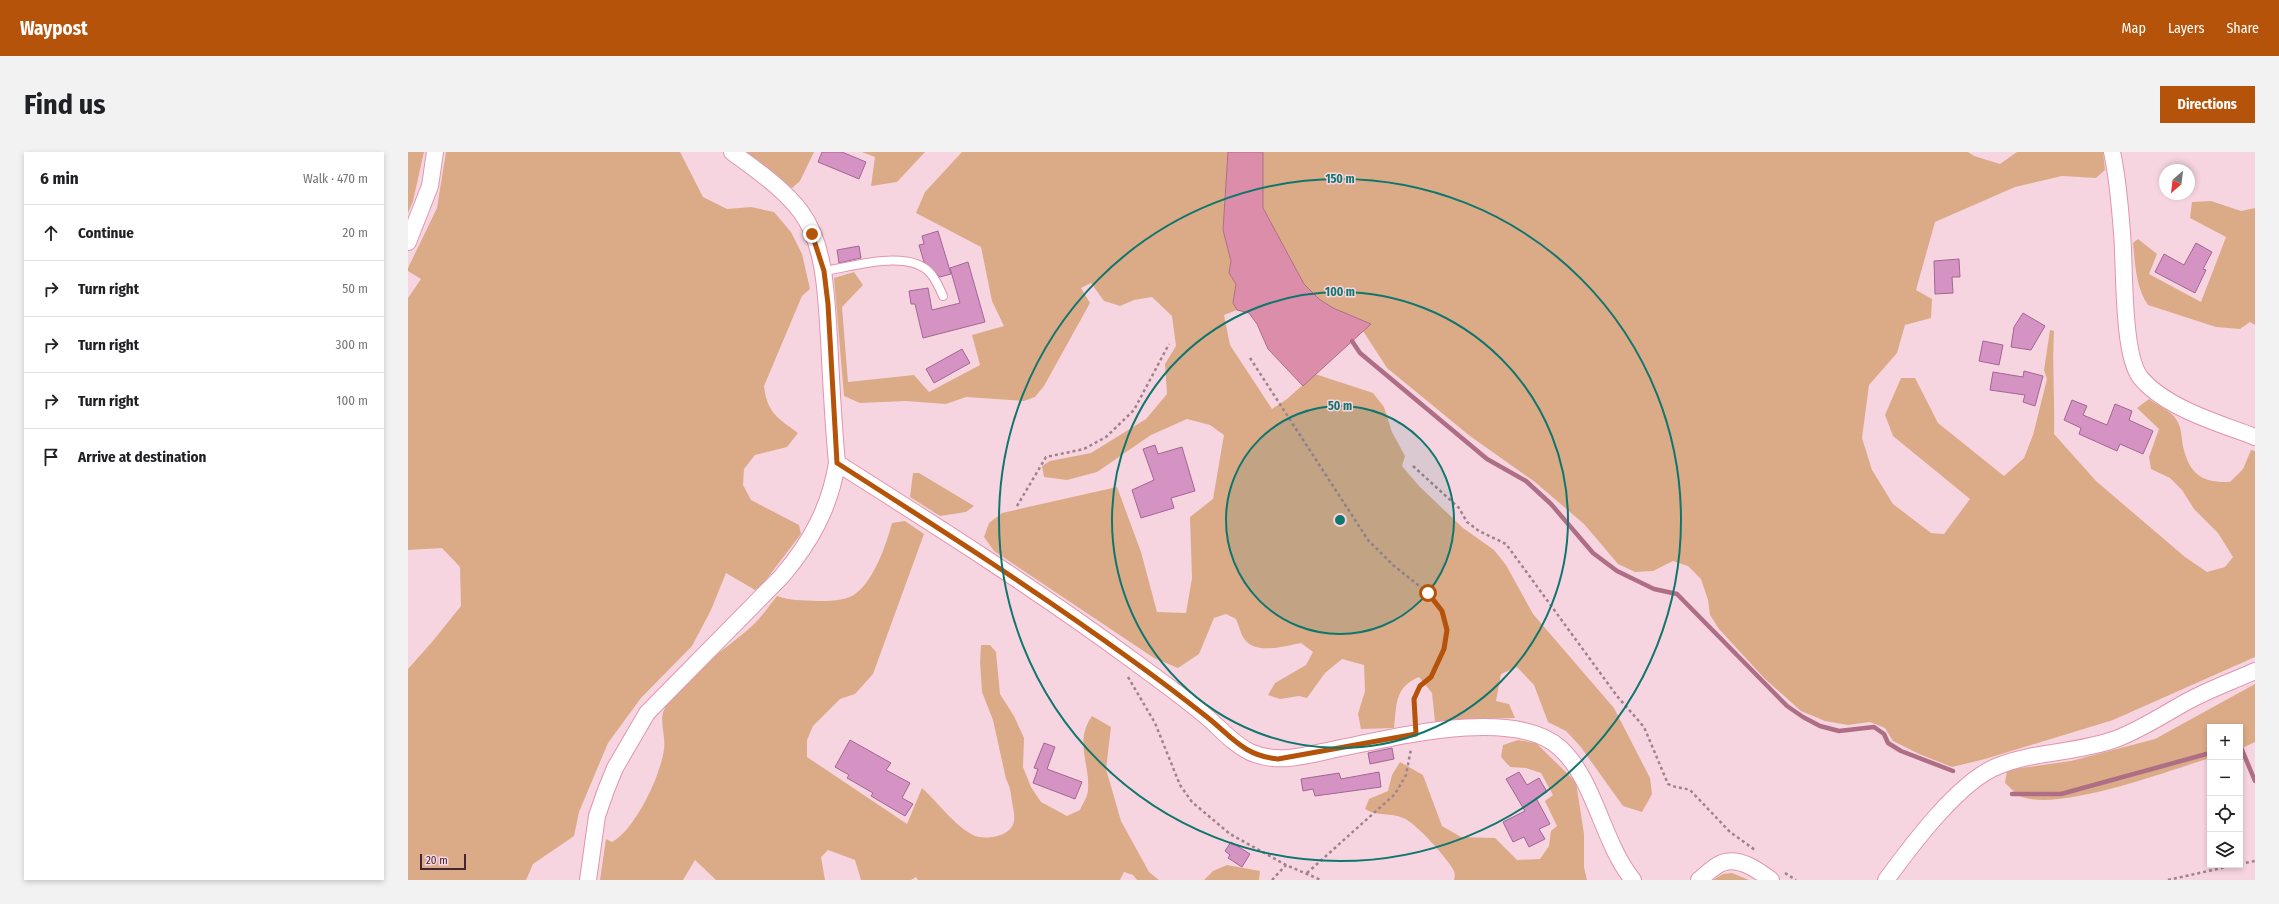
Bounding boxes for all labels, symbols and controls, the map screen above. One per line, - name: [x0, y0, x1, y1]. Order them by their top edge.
- text: Waypost: [20, 17, 88, 40]
- text: Map: [2122, 20, 2146, 37]
- text: Layers: [2168, 20, 2204, 37]
- text: Share: [2226, 20, 2259, 37]
- button: Directions: [2160, 86, 2255, 123]
- text: Find us: [24, 88, 106, 121]
- north arrow: [2159, 164, 2195, 200]
- text: 6 min: [40, 168, 79, 189]
- text: Walk · 470 m: [303, 171, 368, 186]
- text: 150 m: [1325, 172, 1355, 186]
- icon: ahead: [40, 222, 62, 244]
- text: Continue: [78, 224, 134, 242]
- text: 20 m: [342, 225, 368, 240]
- route end: [803, 225, 821, 243]
- icon: right: [40, 278, 62, 300]
- text: Turn right: [78, 280, 139, 298]
- text: 50 m: [342, 281, 368, 296]
- text: 100 m: [1325, 285, 1355, 299]
- icon: right: [40, 334, 62, 356]
- text: Turn right: [78, 336, 139, 354]
- text: 300 m: [336, 337, 368, 352]
- icon: right: [40, 390, 62, 412]
- text: Turn right: [78, 392, 139, 410]
- text: 100 m: [336, 393, 368, 408]
- text: 50 m: [1328, 399, 1352, 413]
- icon: arrive: [40, 446, 62, 468]
- text: Arrive at destination: [78, 448, 206, 466]
- centre of rings: [1333, 513, 1347, 527]
- route start: [1419, 584, 1437, 602]
- map controls: [2207, 724, 2243, 868]
- button: +: [2207, 724, 2243, 760]
- button: −: [2207, 760, 2243, 796]
- button: locate: [2207, 796, 2243, 832]
- button: layers: [2207, 832, 2243, 868]
- scale bar: [420, 852, 466, 871]
- text: 20 m: [426, 854, 448, 867]

